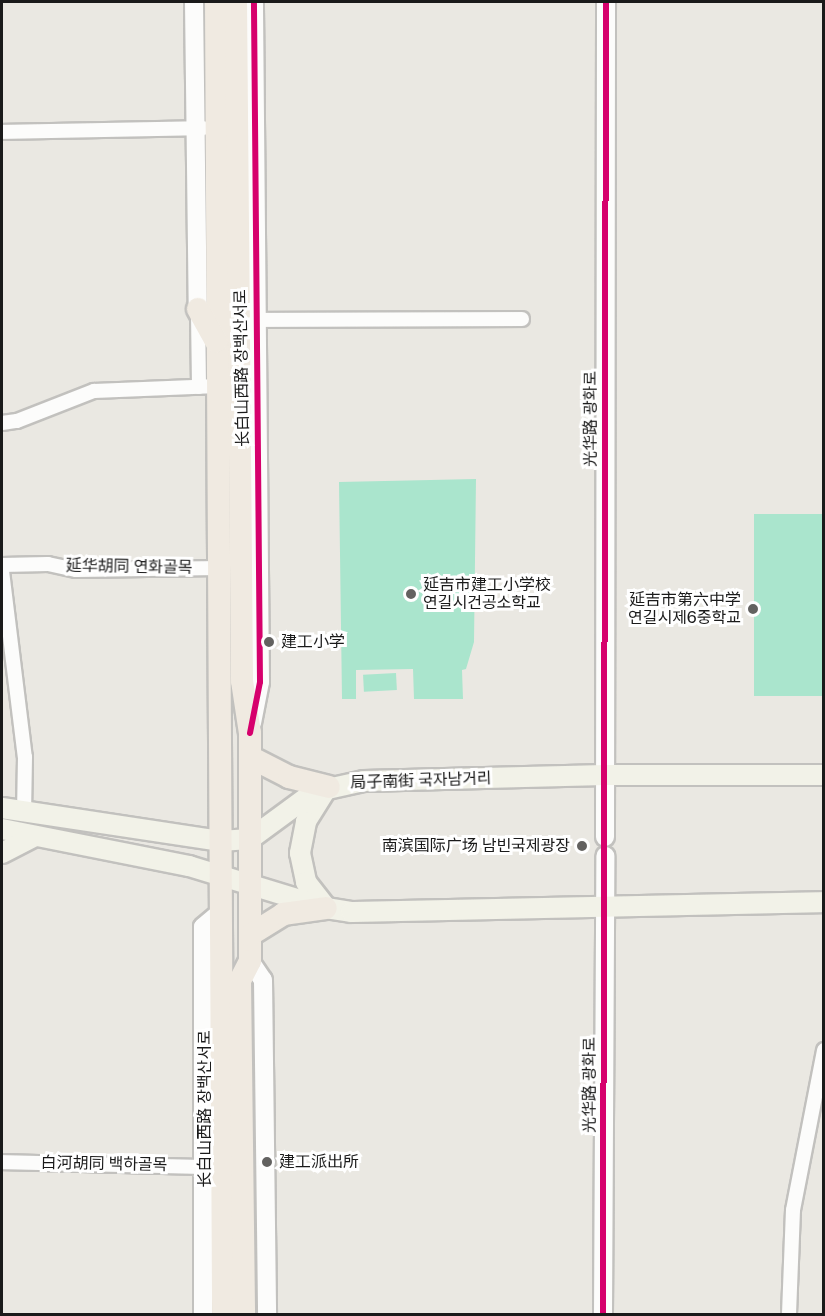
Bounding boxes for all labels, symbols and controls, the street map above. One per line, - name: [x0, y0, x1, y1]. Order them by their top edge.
- street label: 长白山西路 장백산서로: [231, 289, 253, 447]
- street label: 光华路 광화로: [581, 371, 601, 467]
- street label: 延华胡同 연화골목: [65, 556, 193, 578]
- place label: 延吉市建工小学校 연길시건공소학교: [423, 575, 551, 613]
- marker: 延吉市建工小学校 연길시건공소학교: [404, 587, 418, 601]
- place label: 延吉市第六中学 연길시제6중학교: [628, 590, 741, 628]
- marker: 延吉市第六中学 연길시제6중학교: [746, 602, 760, 616]
- place label: 建工小学: [281, 632, 345, 652]
- marker: 建工小学: [262, 635, 276, 649]
- street label: 局子南街 국자남거리: [350, 769, 492, 793]
- place label: 南滨国际广场 남빈국제광장: [382, 836, 570, 856]
- marker: 南滨国际广场 남빈국제광장: [575, 839, 589, 853]
- street label: 长白山西路 장백산서로: [195, 1030, 215, 1188]
- street label: 光华路 광화로: [580, 1037, 600, 1133]
- place label: 建工派出所: [279, 1152, 359, 1172]
- street label: 白河胡同 백하골목: [40, 1153, 168, 1175]
- marker: 建工派出所: [260, 1155, 274, 1169]

